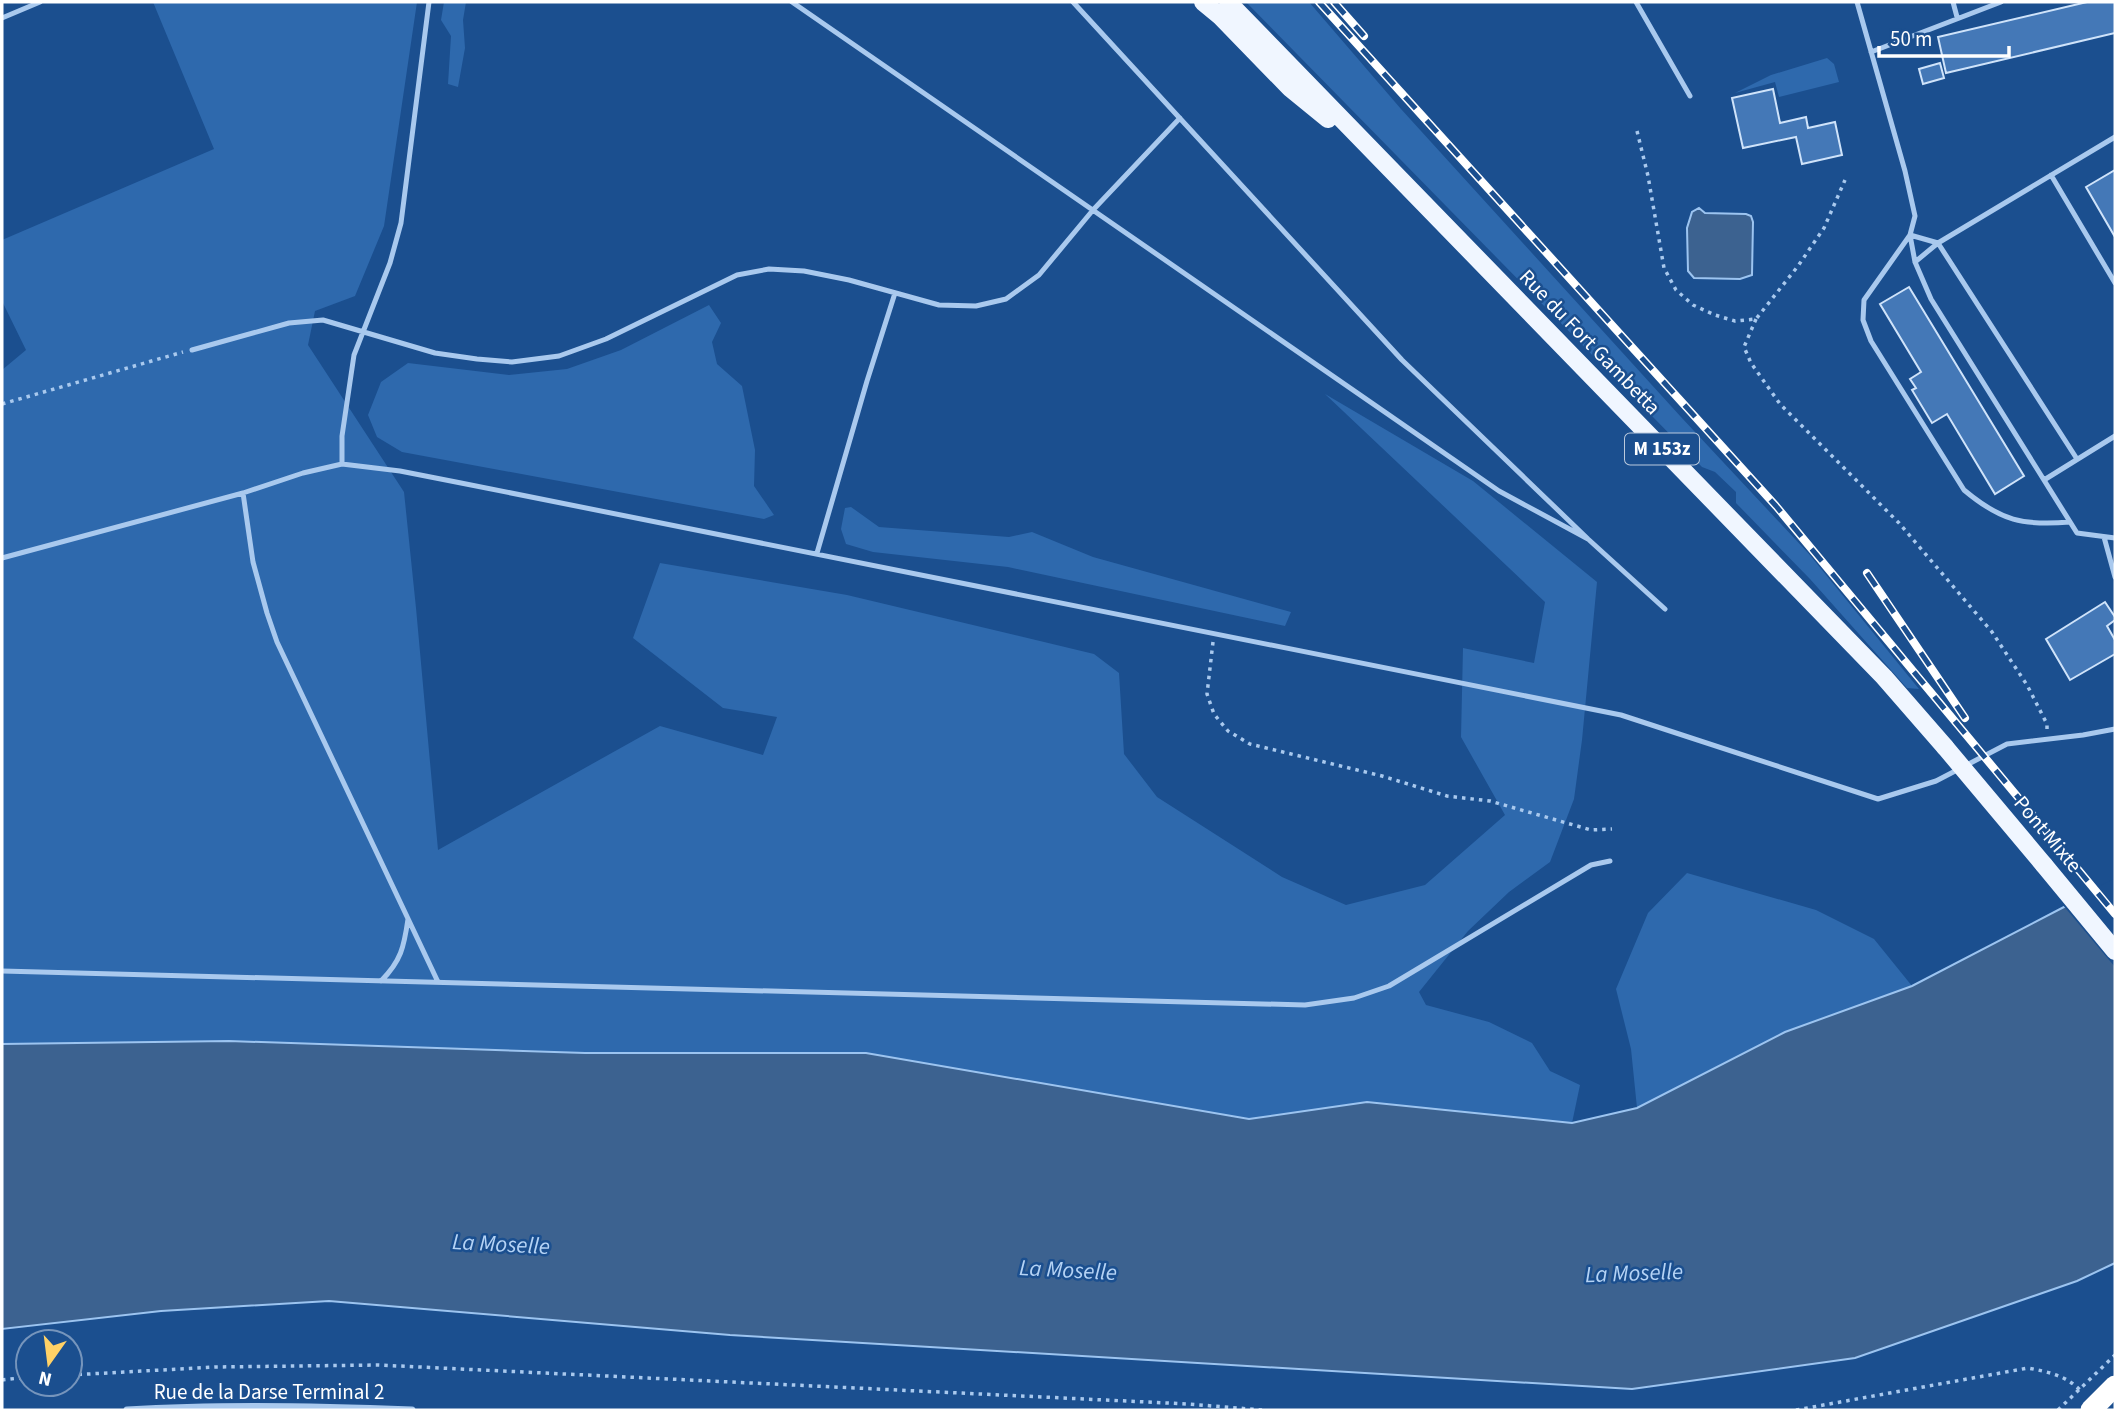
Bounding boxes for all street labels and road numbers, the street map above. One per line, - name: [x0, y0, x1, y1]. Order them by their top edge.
- street label: Rue du Fort Gambetta: [1513, 263, 1667, 421]
- road number: M 153z: [1625, 433, 1699, 464]
- street label: Pont Mixte: [2007, 789, 2089, 879]
- street label: Rue de la Darse Terminal 2: [154, 1377, 384, 1407]

